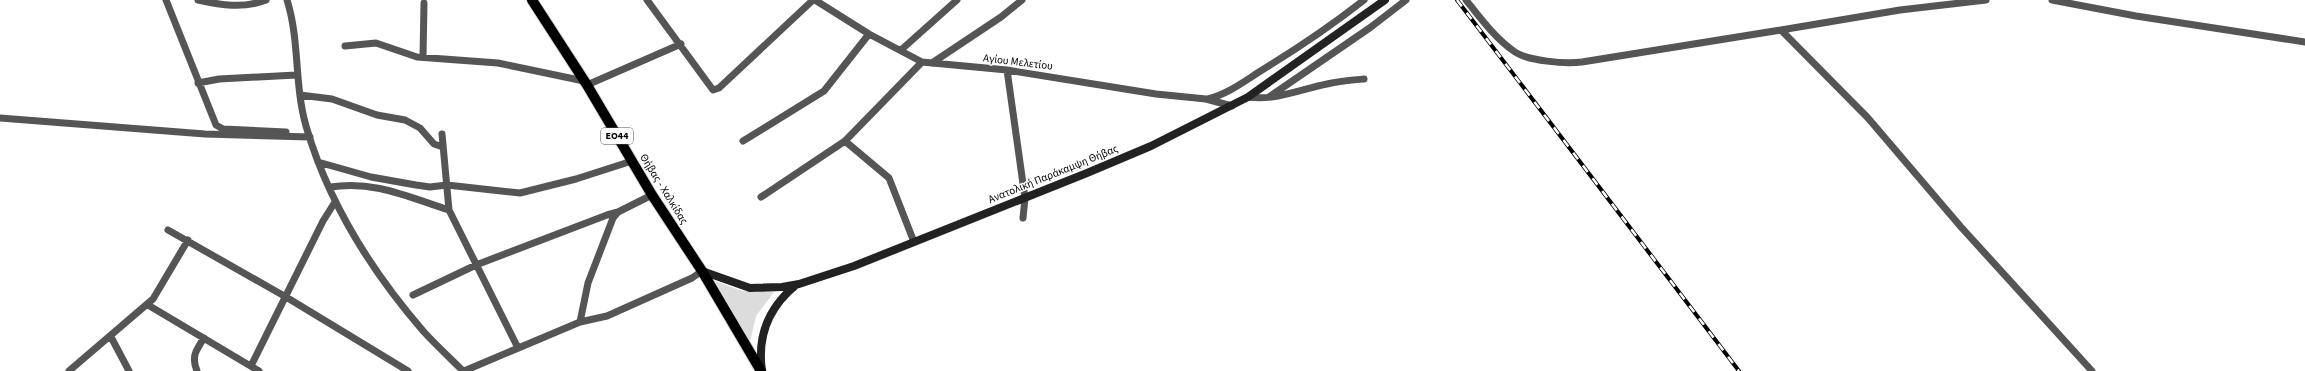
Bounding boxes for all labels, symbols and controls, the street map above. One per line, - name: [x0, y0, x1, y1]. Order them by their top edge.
- street label: Αγίου Μελετίου: [982, 50, 1054, 74]
- road number: ΕΟ44: [601, 128, 633, 144]
- street label: Ανατολική Παράκαμψη Θήβας: [986, 141, 1120, 207]
- street label: Θήβας - Χαλκίδας: [636, 151, 692, 227]

